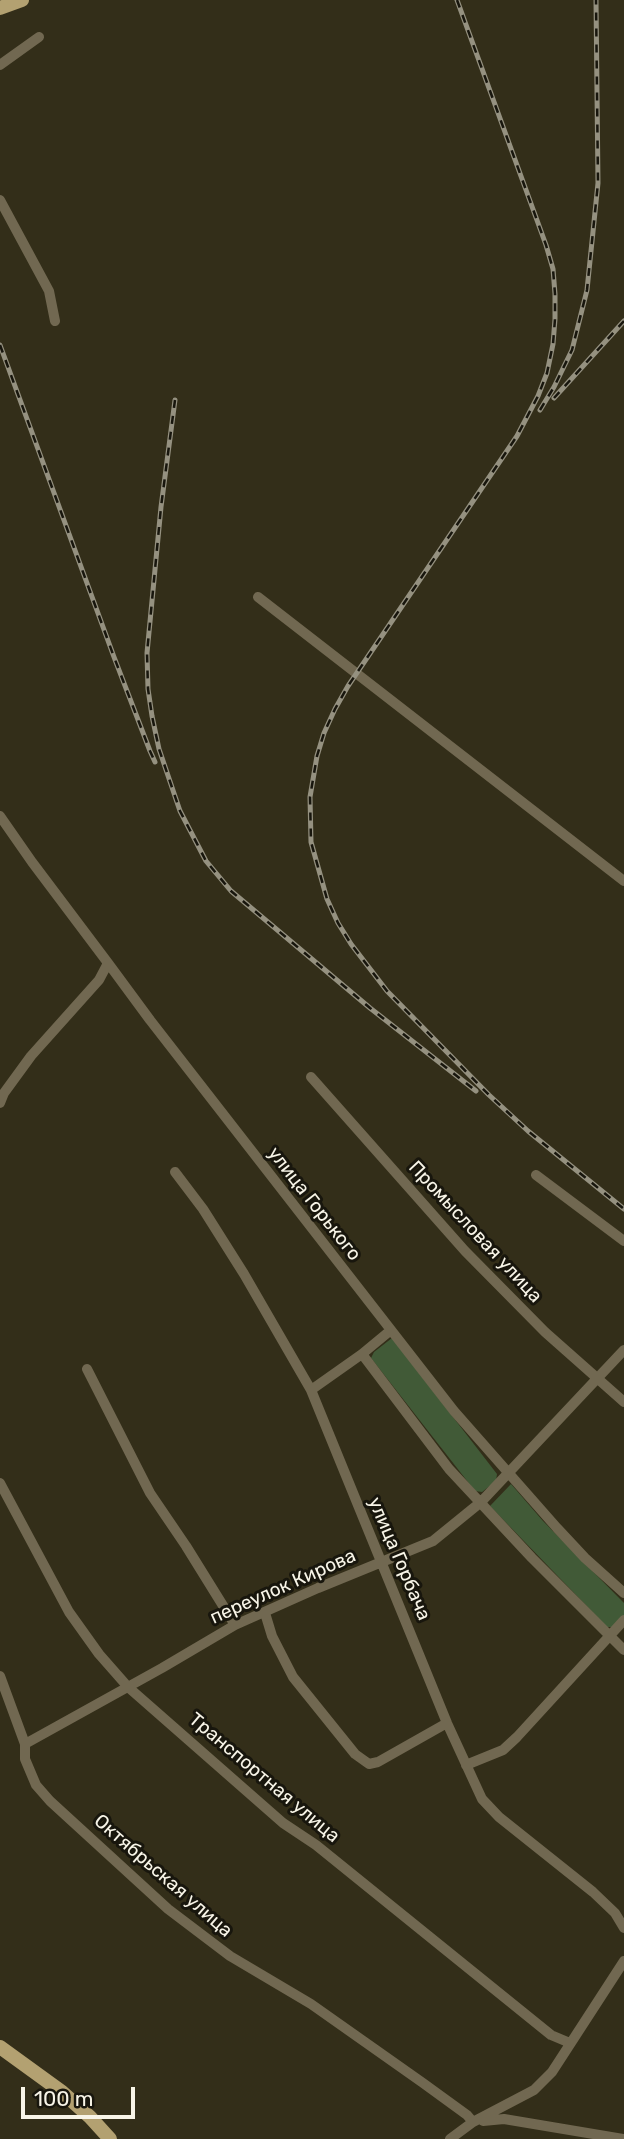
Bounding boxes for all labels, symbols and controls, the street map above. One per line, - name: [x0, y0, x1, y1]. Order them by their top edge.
- street label: улица Горького: [262, 1143, 366, 1265]
- street label: Промысловая улица: [403, 1156, 547, 1308]
- street label: улица Горбача: [363, 1494, 435, 1624]
- street label: переулок Кирова: [207, 1545, 359, 1629]
- street label: Транспортная улица: [184, 1708, 344, 1848]
- street label: Октябрьская улица: [89, 1810, 237, 1942]
- scale bar: [24, 2072, 138, 2116]
- text: 100 m: [34, 2086, 93, 2111]

